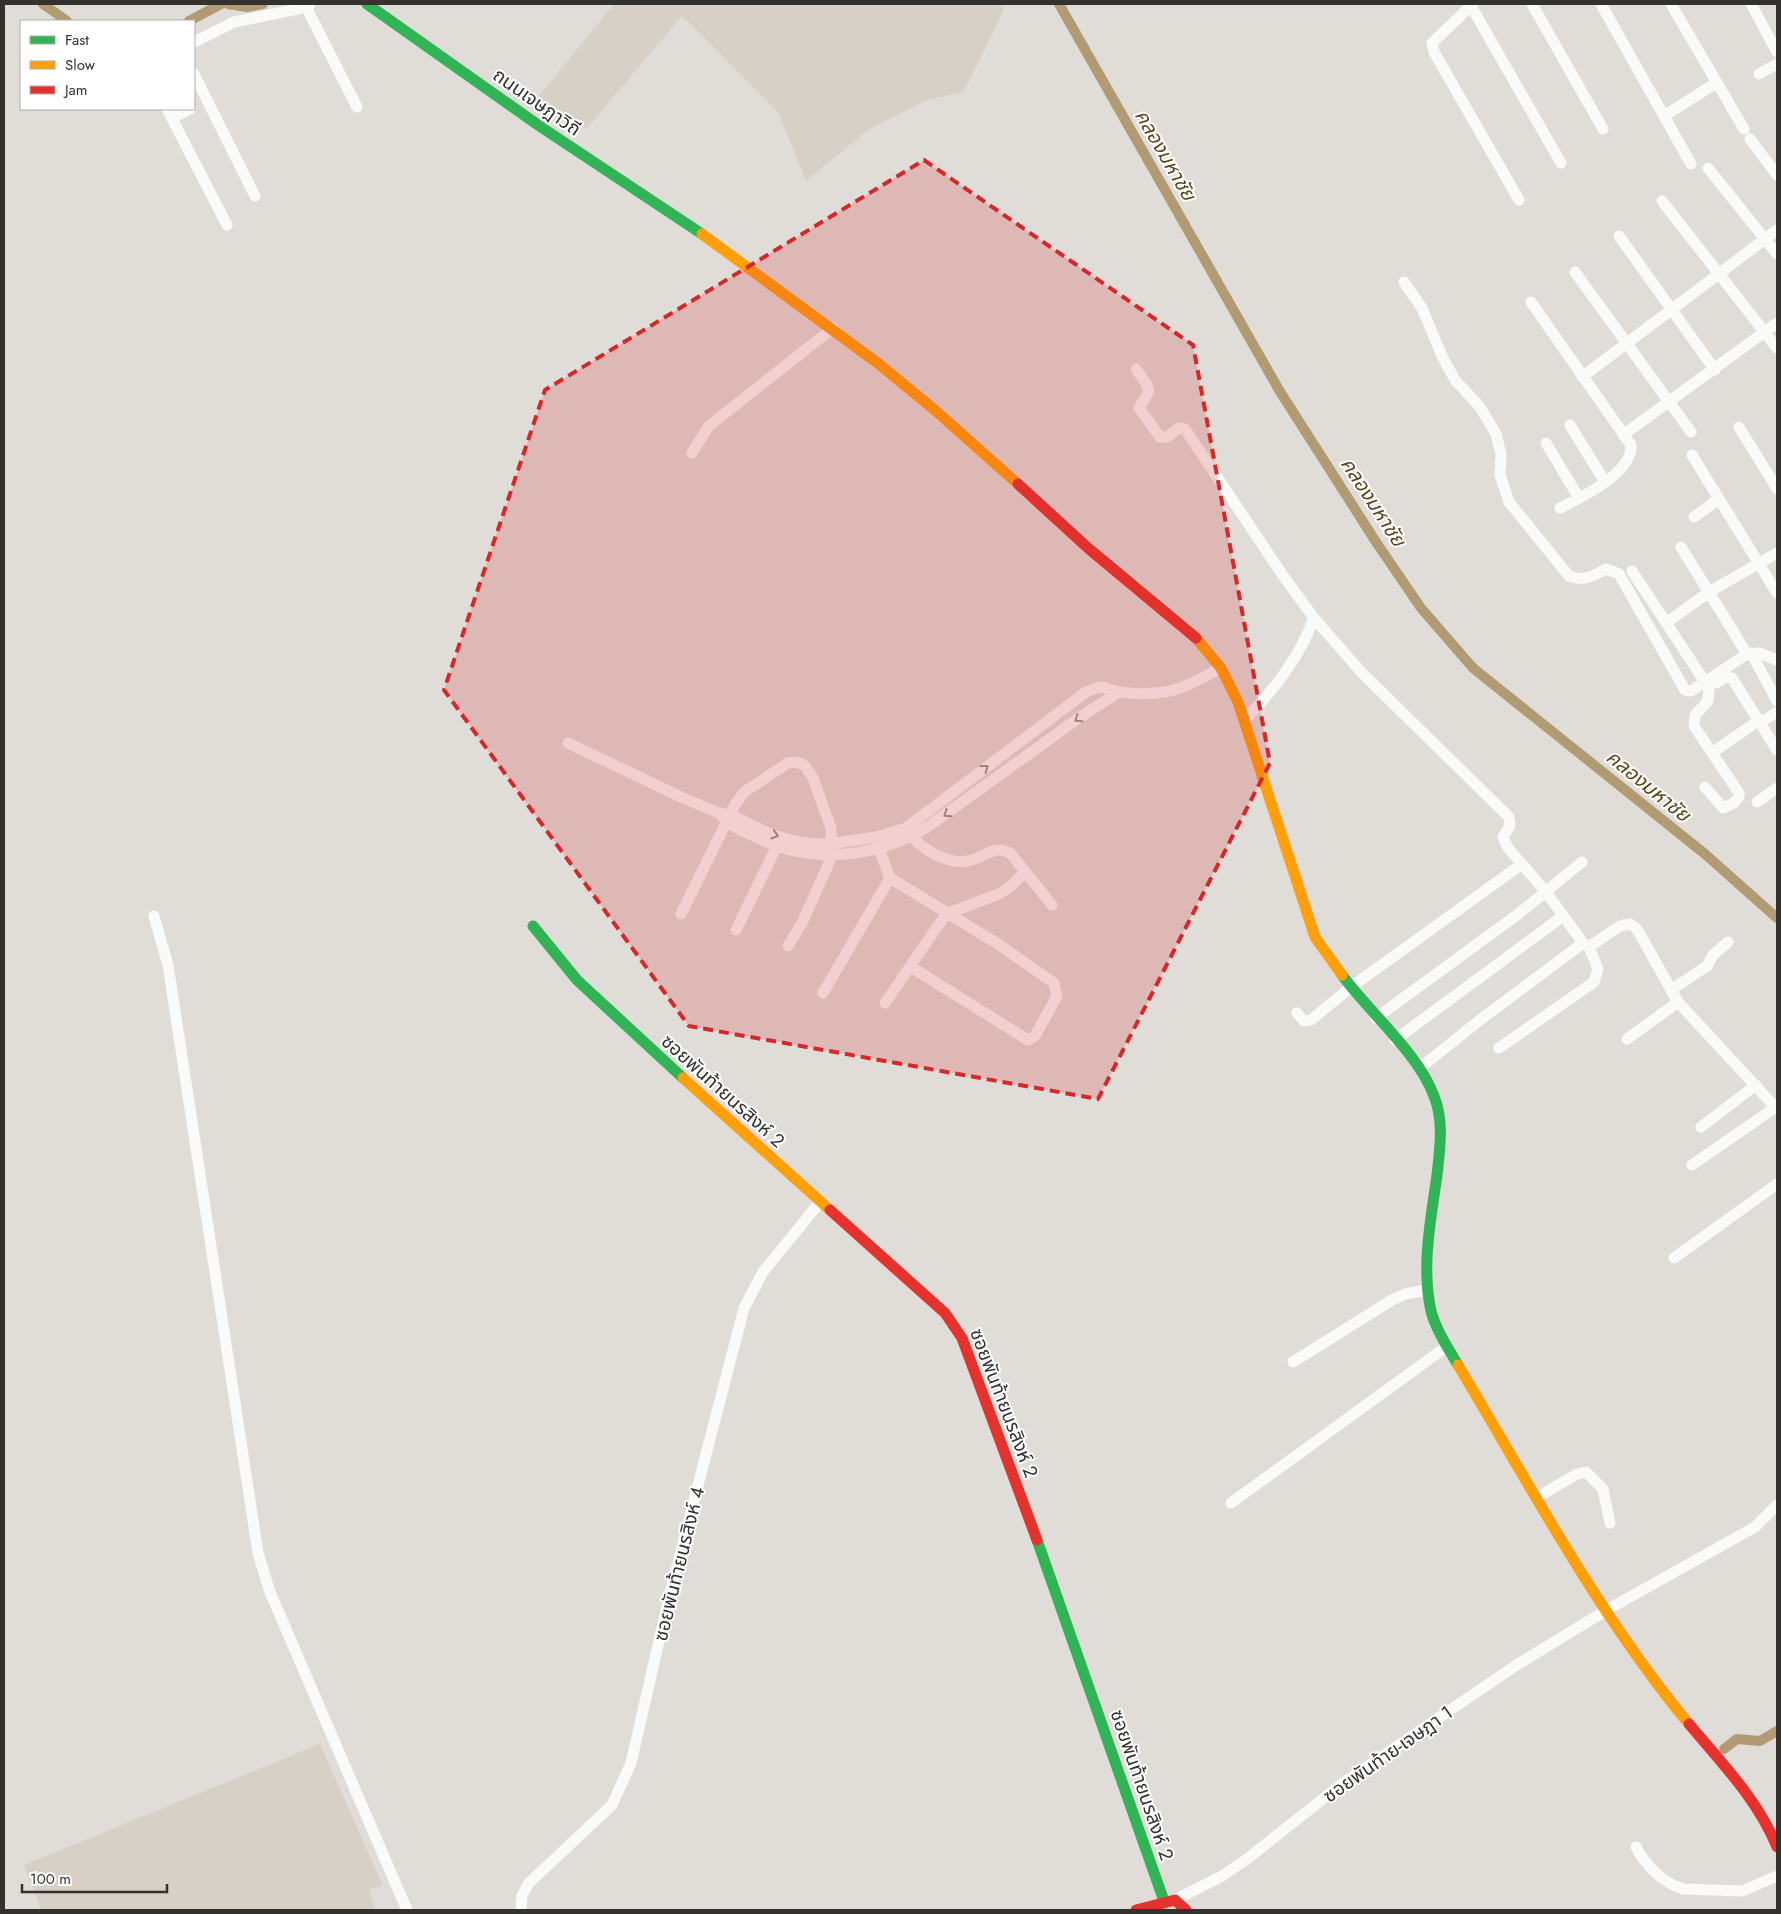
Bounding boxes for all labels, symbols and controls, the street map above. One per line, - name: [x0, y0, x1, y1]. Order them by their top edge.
- legend: [20, 20, 195, 110]
- text: Fast: [65, 29, 89, 51]
- text: Slow: [65, 54, 96, 76]
- street label: ถนนเจษฎาวิถี: [487, 62, 587, 142]
- text: Jam: [63, 79, 88, 101]
- water label: คลองมหาชัย: [1127, 104, 1204, 208]
- water label: คลองมหาชัย: [1333, 452, 1414, 554]
- one-way arrow: [1074, 713, 1084, 722]
- water label: คลองมหาชัย: [1600, 743, 1698, 830]
- one-way arrow: [979, 765, 989, 774]
- one-way arrow: [943, 808, 952, 817]
- one-way arrow: [771, 829, 779, 839]
- street label: ซอยพันท้ายนรสิงห์ 2: [655, 1028, 791, 1154]
- street label: ซอยพันท้ายนรสิงห์ 2: [963, 1324, 1045, 1482]
- street label: ซอยพันท้ายนรสิงห์ 4: [647, 1484, 711, 1644]
- street label: ซอยพันท้าย-เจษฎา 1: [1318, 1699, 1458, 1809]
- street label: ซอยพันท้ายนรสิงห์ 2: [1104, 1706, 1180, 1864]
- scale bar: [22, 1862, 168, 1894]
- text: 100 m: [30, 1868, 71, 1890]

